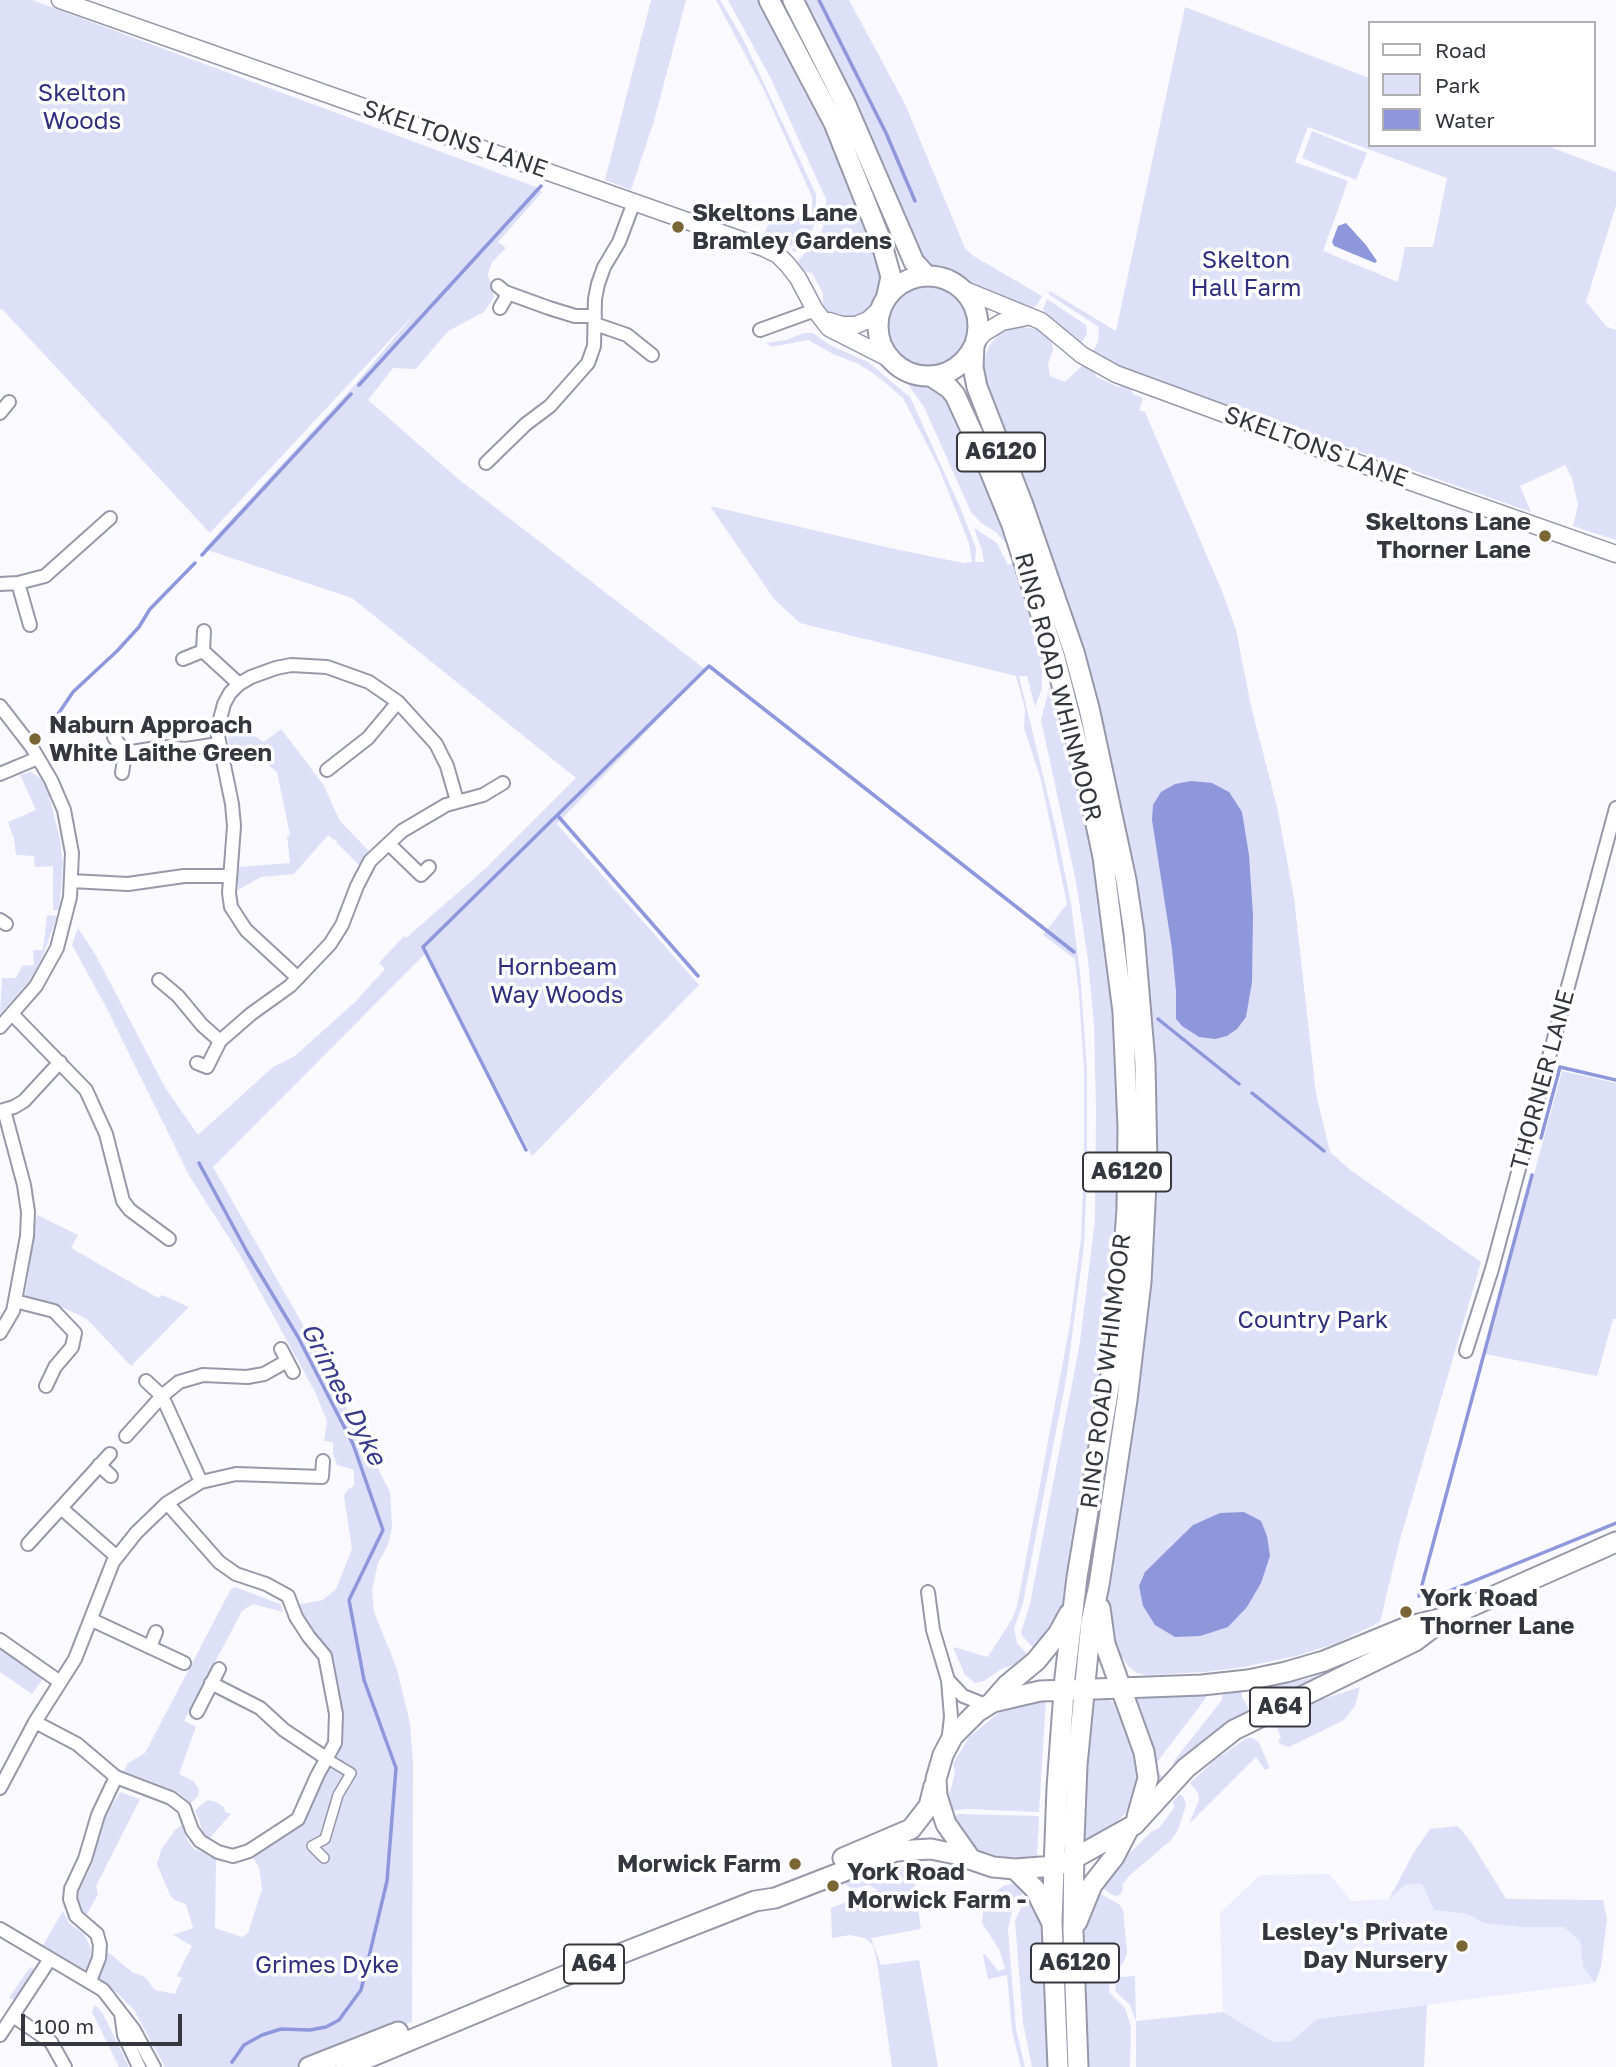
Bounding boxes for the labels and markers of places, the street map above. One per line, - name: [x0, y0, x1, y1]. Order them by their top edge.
- place label: Skeltons Lane Bramley Gardens: [692, 199, 892, 255]
- marker: Skeltons Lane Bramley Gardens: [670, 219, 686, 235]
- place label: Skeltons Lane Thorner Lane: [1365, 508, 1531, 564]
- marker: Skeltons Lane Thorner Lane: [1537, 528, 1553, 544]
- place label: Naburn Approach White Laithe Green: [49, 711, 272, 767]
- marker: Naburn Approach White Laithe Green: [27, 731, 43, 747]
- place label: York Road Thorner Lane: [1420, 1584, 1574, 1640]
- marker: York Road Thorner Lane: [1398, 1604, 1414, 1620]
- place label: Morwick Farm: [617, 1850, 781, 1878]
- marker: Morwick Farm: [787, 1856, 803, 1872]
- place label: York Road Morwick Farm -: [847, 1858, 1026, 1914]
- marker: York Road Morwick Farm -: [825, 1878, 841, 1894]
- place label: Lesley's Private Day Nursery: [1261, 1918, 1448, 1974]
- marker: Lesley's Private Day Nursery: [1454, 1938, 1470, 1954]

